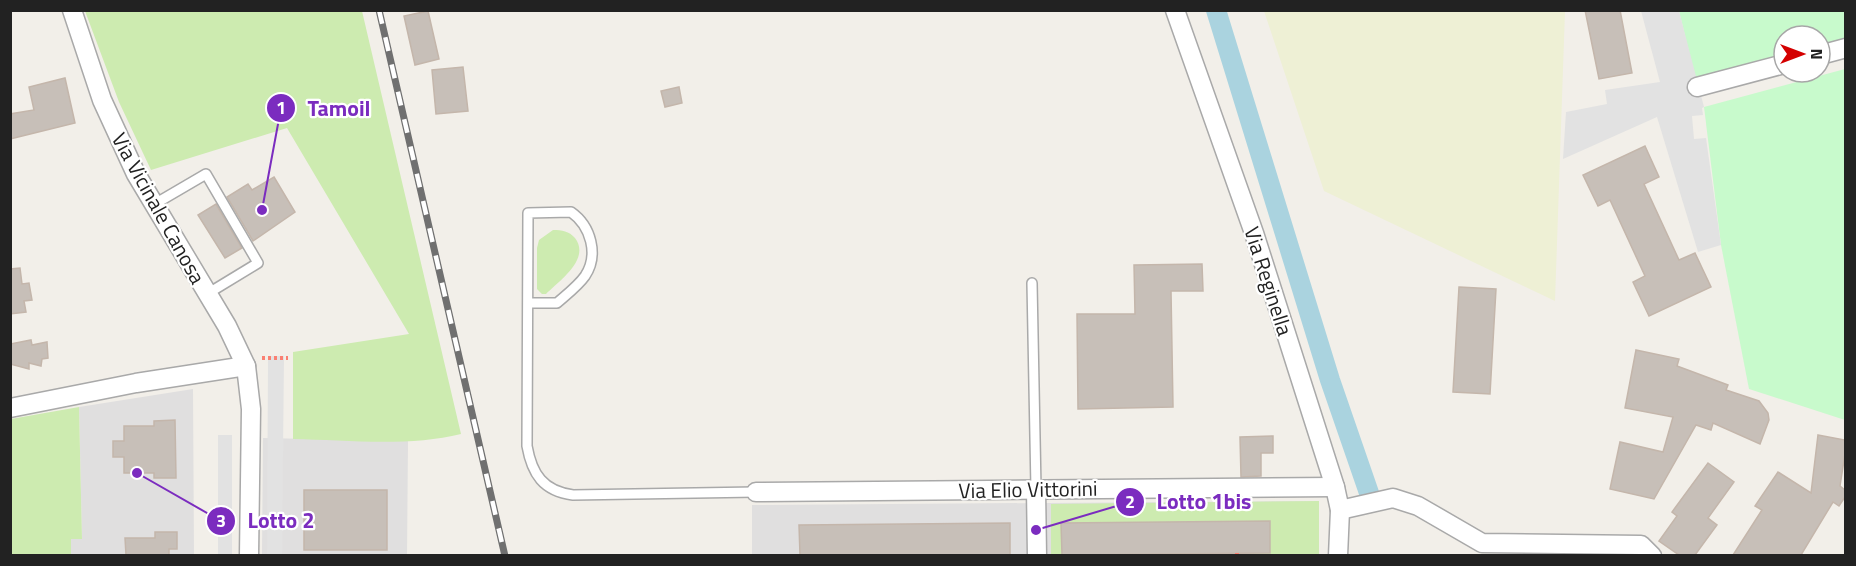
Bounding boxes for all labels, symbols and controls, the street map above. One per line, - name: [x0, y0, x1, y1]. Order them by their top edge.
- north arrow: [1772, 24, 1832, 84]
- text: N: [1805, 48, 1829, 60]
- callout: Tamoil: [266, 88, 383, 128]
- text: Tamoil: [307, 91, 371, 125]
- text: 1: [276, 94, 286, 121]
- street label: Via Vicinale Canosa: [104, 126, 214, 290]
- street label: Via Reginella: [1236, 222, 1302, 340]
- street label: Via Elio Vittorini: [958, 472, 1098, 506]
- callout: Lotto 1bis: [1115, 482, 1264, 522]
- text: Lotto 1bis: [1157, 484, 1252, 518]
- text: 2: [1125, 488, 1135, 515]
- callout: Lotto 2: [206, 501, 327, 541]
- text: Lotto 2: [248, 503, 314, 537]
- text: 3: [216, 507, 226, 534]

